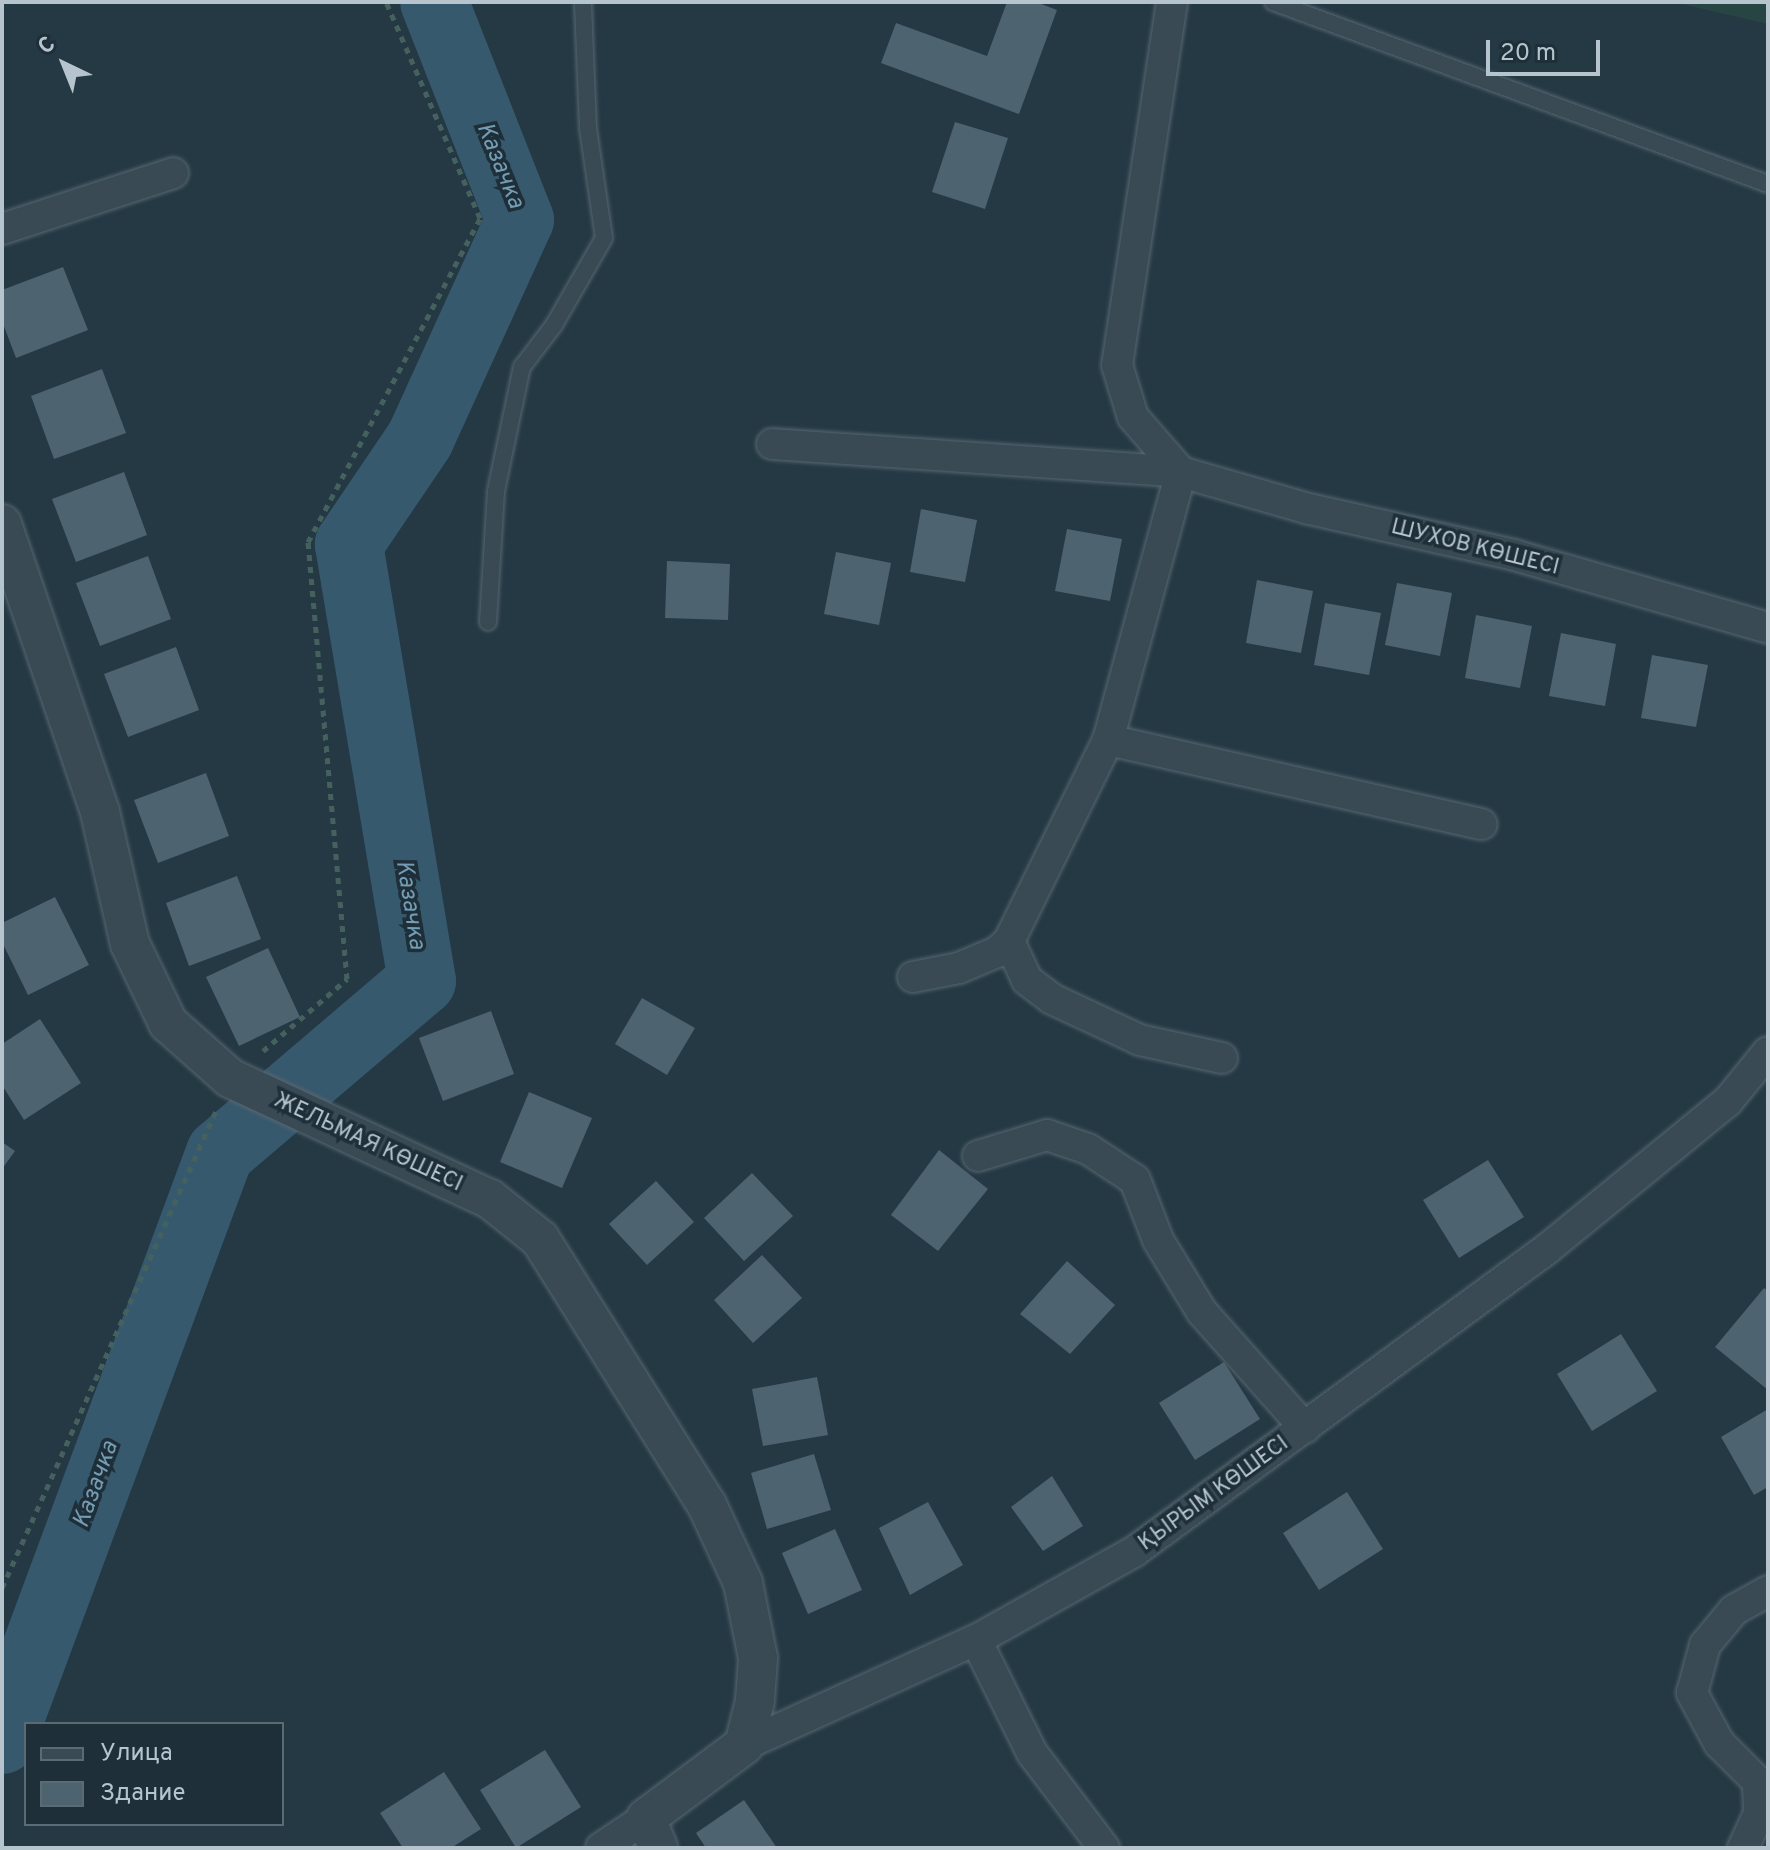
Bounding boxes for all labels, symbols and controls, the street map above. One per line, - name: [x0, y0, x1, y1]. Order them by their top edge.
- north arrow: [24, 24, 104, 104]
- scale bar: [1490, 24, 1604, 74]
- text: С: [33, 31, 62, 61]
- text: 20 m: [1500, 39, 1556, 69]
- water label: Казачка: [469, 119, 529, 213]
- street label: ШУХОВ КӨШЕСІ: [1388, 514, 1562, 582]
- water label: Казачка: [388, 858, 430, 952]
- street label: ЖЕЛЬМАЯ КӨШЕСІ: [270, 1088, 466, 1198]
- street label: ҚЫРЫМ КӨШЕСІ: [1134, 1431, 1294, 1557]
- water label: Казачка: [68, 1438, 126, 1532]
- legend: [24, 1722, 284, 1826]
- text: Улица: [100, 1739, 173, 1769]
- text: Здание: [100, 1779, 186, 1809]

